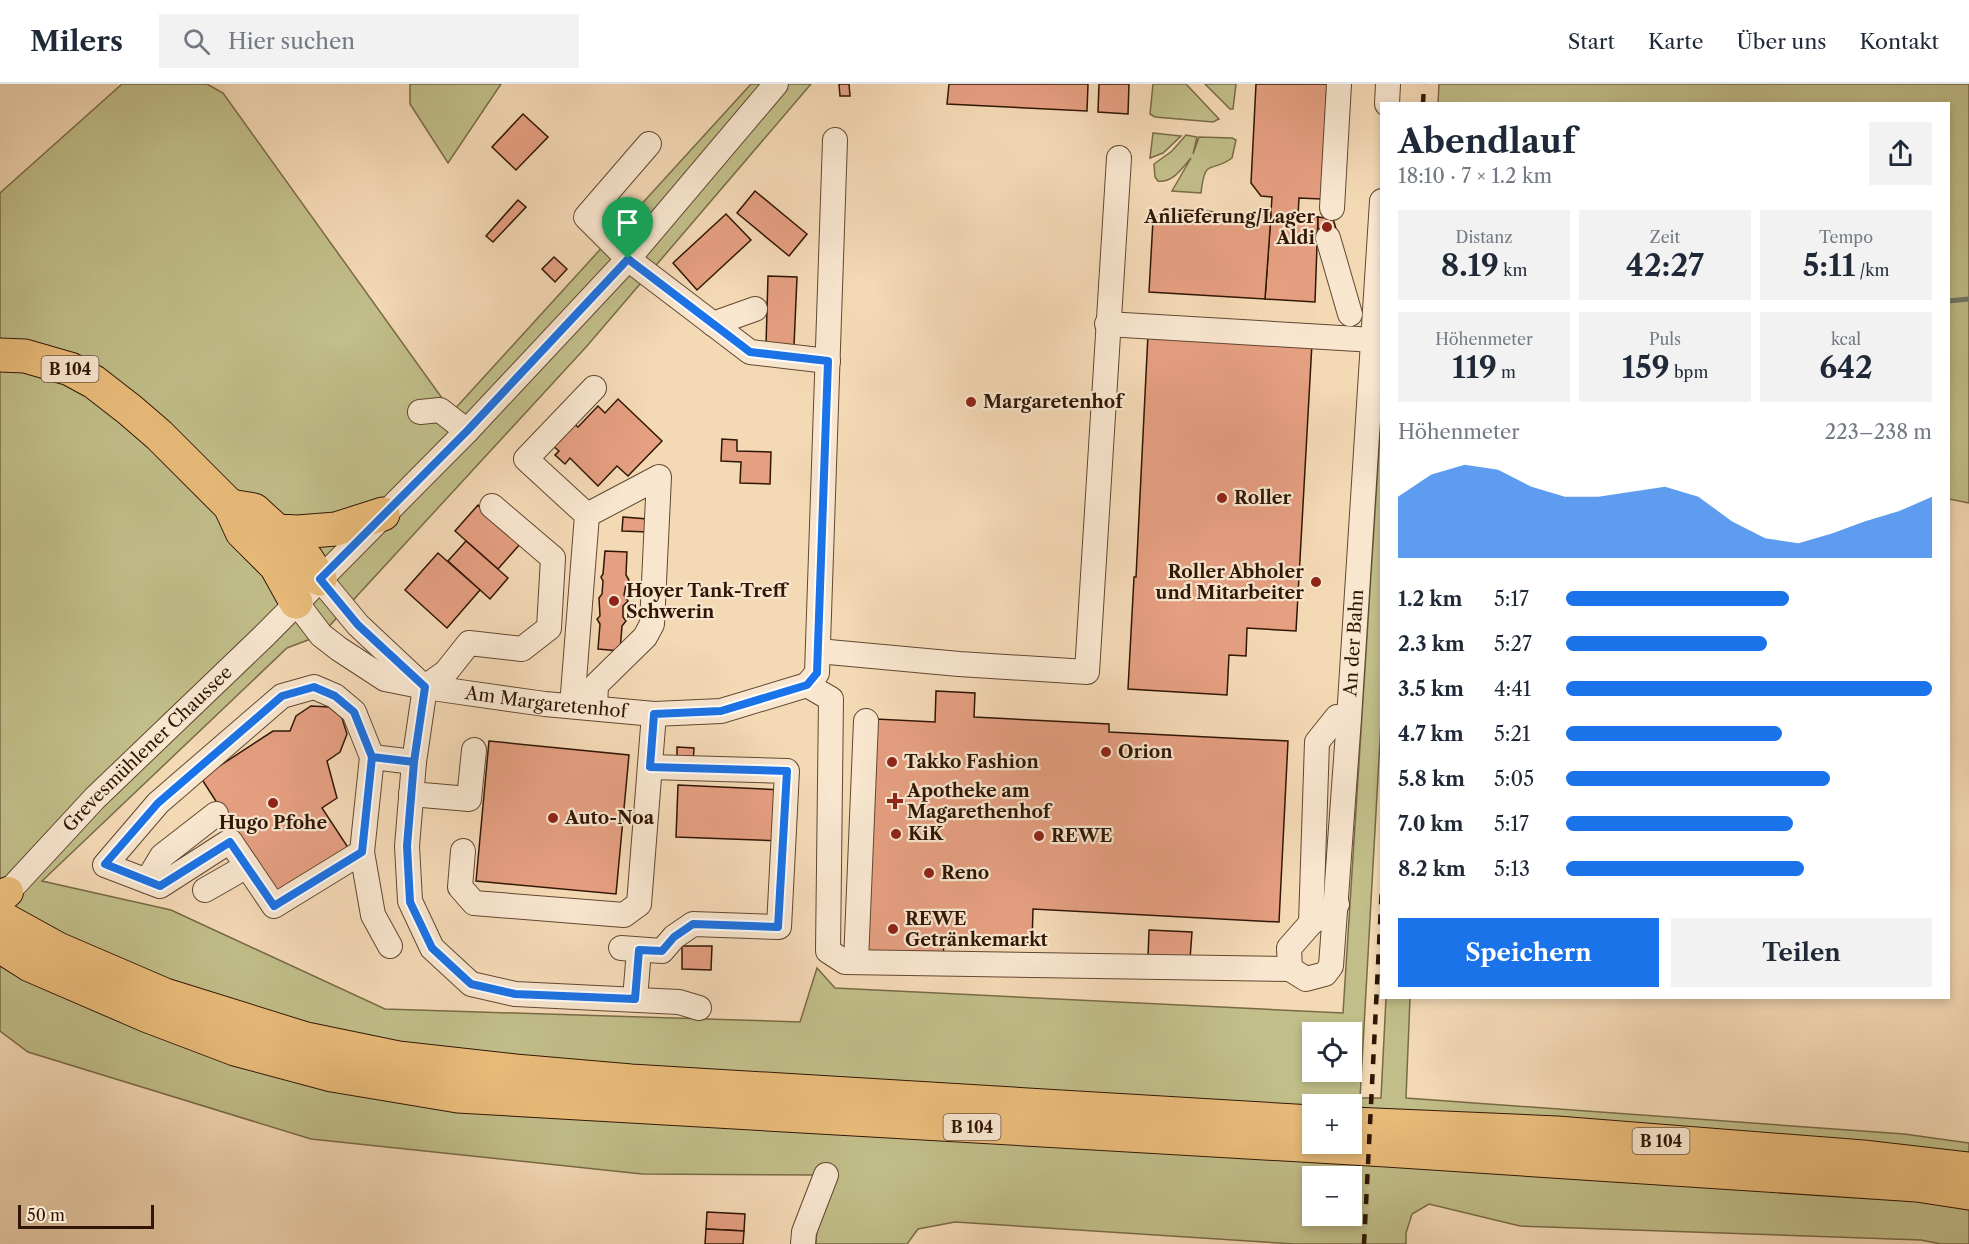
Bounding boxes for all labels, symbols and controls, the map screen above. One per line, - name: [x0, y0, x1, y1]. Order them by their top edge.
- search box: [159, 14, 579, 68]
- text: Milers: [30, 24, 123, 58]
- icon: search: [180, 25, 213, 58]
- text: Hier suchen: [228, 28, 355, 55]
- text: Start: [1568, 29, 1615, 54]
- text: Karte: [1648, 29, 1704, 54]
- text: Über uns: [1737, 29, 1826, 54]
- text: Kontakt: [1859, 29, 1939, 54]
- text: Abendlauf: [1398, 121, 1576, 162]
- button: share: [1869, 122, 1932, 185]
- text: 18:10 · 7 × 1.2 km: [1398, 164, 1552, 188]
- pin: [602, 197, 653, 259]
- icon: arrive: [611, 206, 644, 239]
- place label: Anlieferung/Lager Aldi: [1143, 206, 1316, 249]
- marker: Anlieferung/Lager Aldi: [1320, 220, 1334, 234]
- text: Distanz: [1455, 227, 1513, 247]
- text: Zeit: [1650, 227, 1680, 247]
- text: Tempo: [1819, 227, 1873, 247]
- text: 8.19: [1441, 247, 1499, 284]
- text: 42:27: [1626, 247, 1704, 284]
- text: 5:11: [1803, 247, 1855, 284]
- text: km: [1499, 260, 1527, 280]
- text: /km: [1855, 260, 1889, 280]
- text: Höhenmeter: [1435, 329, 1533, 349]
- text: Puls: [1649, 329, 1681, 349]
- text: kcal: [1831, 329, 1861, 349]
- text: 119: [1452, 349, 1497, 386]
- text: 159: [1622, 349, 1670, 386]
- text: 642: [1819, 349, 1873, 386]
- road number: B 104: [42, 356, 98, 382]
- text: m: [1497, 362, 1516, 382]
- text: bpm: [1670, 362, 1708, 382]
- place label: Margaretenhof: [983, 391, 1125, 413]
- marker: Margaretenhof: [964, 395, 978, 409]
- text: Höhenmeter: [1398, 420, 1520, 444]
- text: 223–238 m: [1825, 420, 1932, 444]
- place label: Roller: [1234, 487, 1292, 509]
- marker: Roller: [1215, 491, 1229, 505]
- place label: Roller Abholer und Mitarbeiter: [1156, 561, 1304, 604]
- marker: Roller Abholer und Mitarbeiter: [1309, 575, 1323, 589]
- place label: Hoyer Tank-Treff Schwerin: [626, 580, 790, 623]
- text: 1.2 km: [1398, 587, 1462, 611]
- text: 5:17: [1494, 587, 1529, 611]
- street label: An der Bahn: [1339, 589, 1368, 698]
- marker: Hoyer Tank-Treff Schwerin: [607, 594, 621, 608]
- text: 2.3 km: [1398, 632, 1465, 656]
- text: 5:27: [1494, 632, 1532, 656]
- street label: Grevesmühlener Chaussee: [58, 661, 237, 836]
- text: 3.5 km: [1398, 677, 1464, 701]
- text: 4:41: [1494, 677, 1531, 701]
- street label: Am Margaretenhof: [463, 682, 631, 723]
- text: 4.7 km: [1398, 722, 1464, 746]
- text: 5:21: [1494, 722, 1530, 746]
- place label: Orion: [1118, 741, 1173, 763]
- marker: Orion: [1099, 745, 1113, 759]
- place label: Takko Fashion: [904, 751, 1039, 773]
- marker: Takko Fashion: [885, 755, 899, 769]
- text: 5.8 km: [1398, 767, 1465, 791]
- text: 5:05: [1494, 767, 1534, 791]
- place label: Apotheke am Magarethenhof: [906, 780, 1053, 823]
- marker: Apotheke am Magarethenhof: [888, 794, 902, 808]
- marker: Hugo Pfohe: [266, 796, 280, 810]
- place label: Auto-Noa: [564, 807, 655, 829]
- marker: Auto-Noa: [546, 811, 560, 825]
- place label: Hugo Pfohe: [219, 812, 327, 834]
- text: 7.0 km: [1398, 812, 1464, 836]
- text: 5:17: [1494, 812, 1529, 836]
- place label: KiK: [908, 823, 944, 845]
- place label: REWE: [1051, 825, 1113, 847]
- marker: KiK: [889, 827, 903, 841]
- marker: REWE: [1032, 829, 1046, 843]
- text: 8.2 km: [1398, 857, 1466, 881]
- text: 5:13: [1494, 857, 1530, 881]
- place label: Reno: [941, 862, 989, 884]
- marker: Reno: [922, 866, 936, 880]
- place label: REWE Getränkemarkt: [905, 908, 1049, 951]
- button: Speichern: [1398, 918, 1659, 987]
- button: Teilen: [1671, 918, 1932, 987]
- marker: REWE Getränkemarkt: [886, 922, 900, 936]
- map controls: [1302, 1022, 1362, 1226]
- button: locate: [1302, 1022, 1362, 1082]
- button: +: [1302, 1094, 1362, 1154]
- road number: B 104: [944, 1114, 1000, 1140]
- road number: B 104: [1632, 1128, 1690, 1154]
- button: −: [1302, 1166, 1362, 1226]
- scale bar: [18, 1202, 154, 1230]
- text: 50 m: [27, 1205, 65, 1225]

